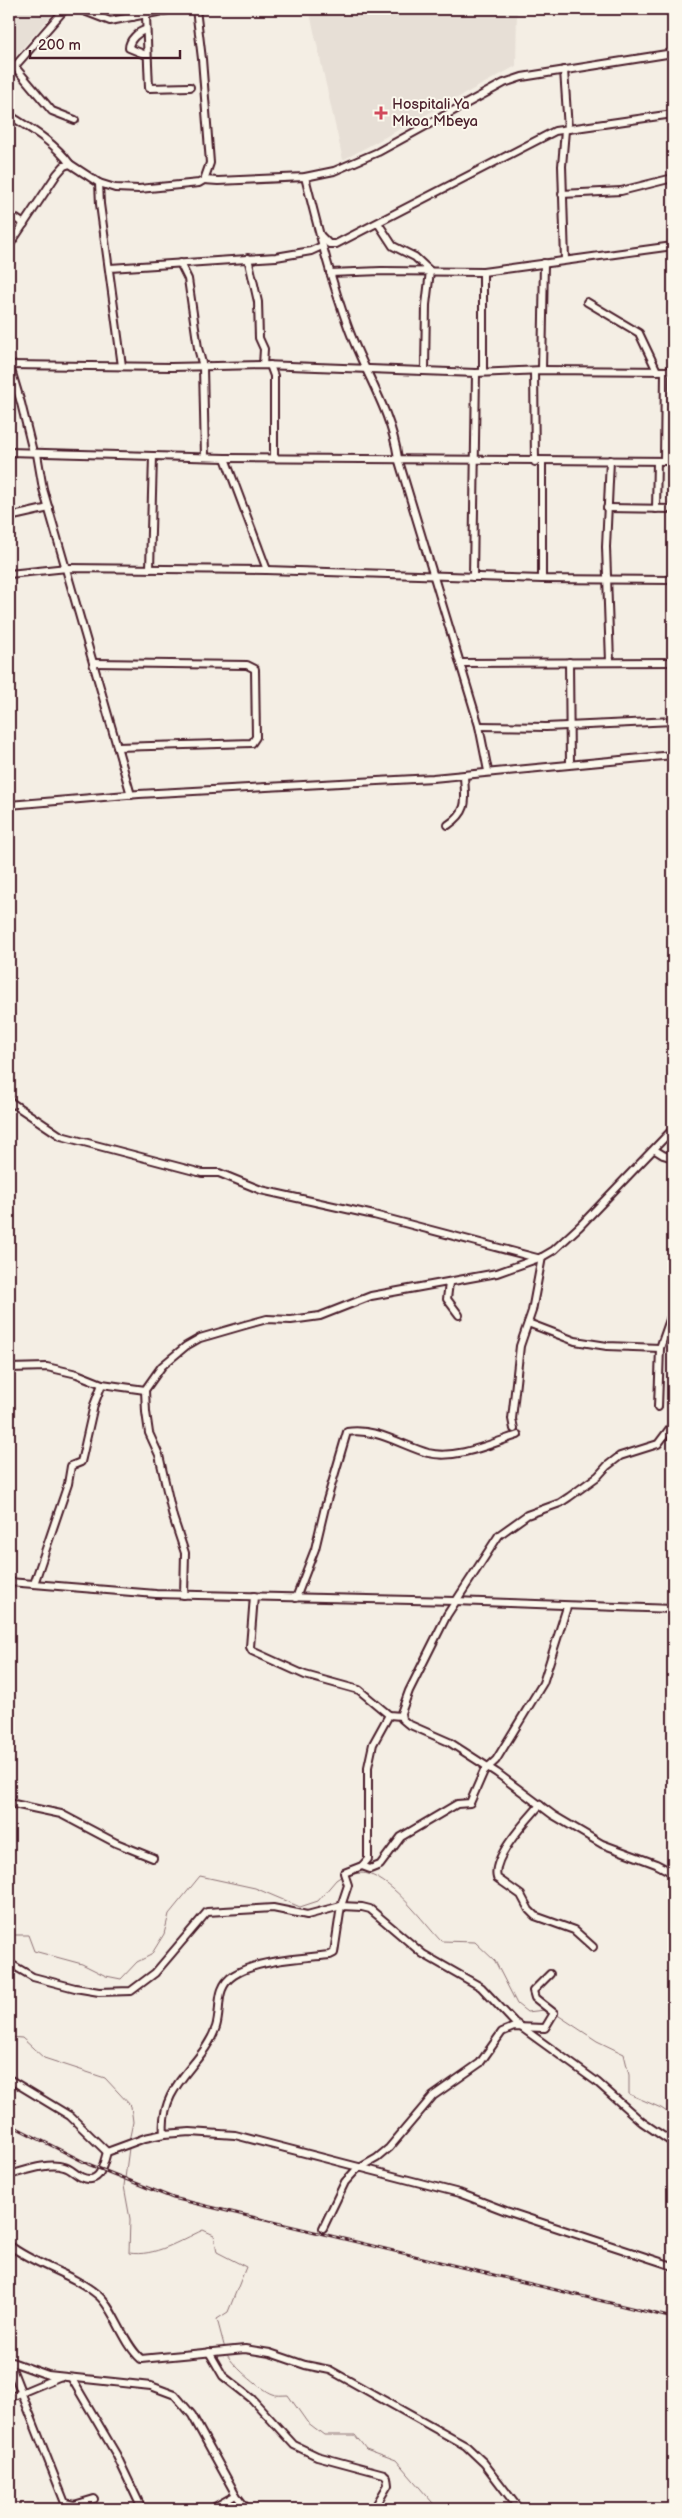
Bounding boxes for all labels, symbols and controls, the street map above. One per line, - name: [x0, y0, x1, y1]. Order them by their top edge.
- scale bar: [30, 28, 180, 60]
- text: 200 m: [38, 36, 81, 55]
- place label: Hospitali Ya Mkoa Mbeya: [392, 95, 478, 131]
- marker: Hospitali Ya Mkoa Mbeya: [374, 106, 388, 120]

